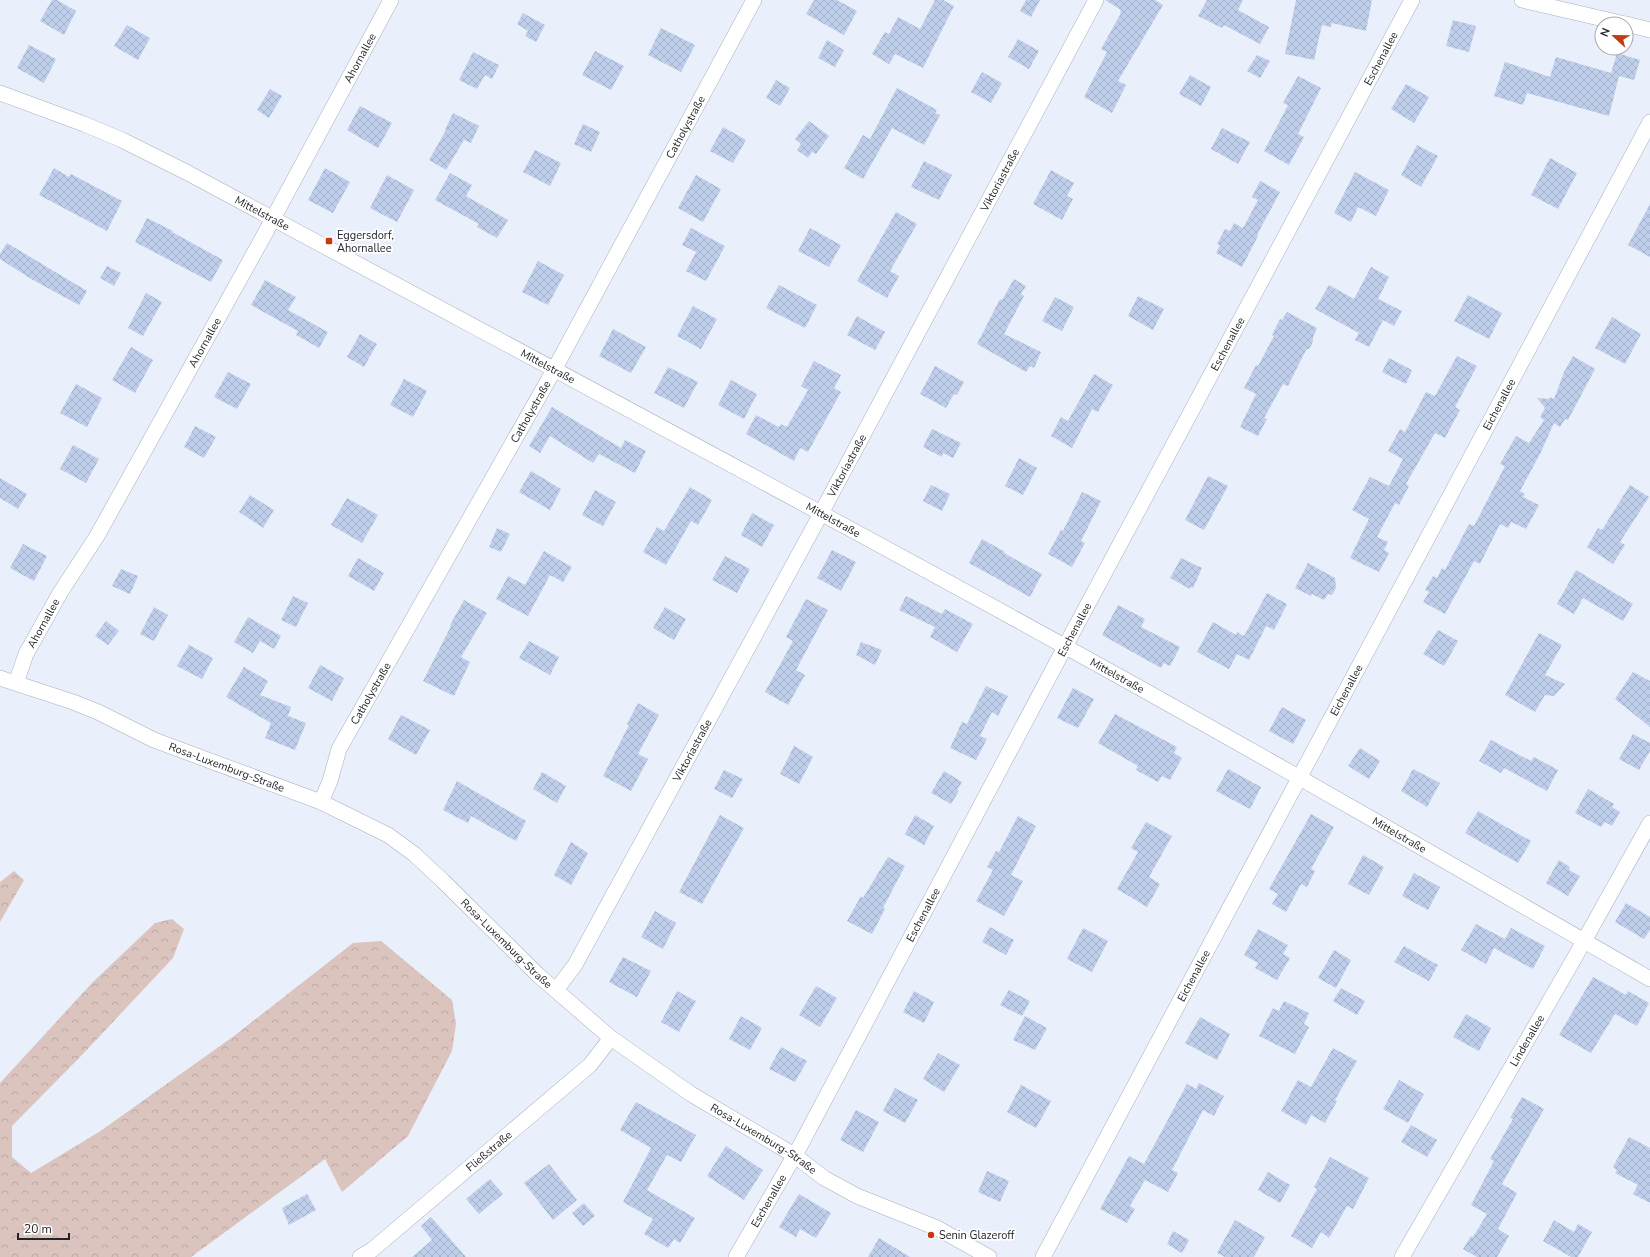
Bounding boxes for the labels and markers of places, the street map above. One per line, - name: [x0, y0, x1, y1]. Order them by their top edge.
- place label: Eggersdorf, Ahornallee: [337, 228, 394, 256]
- marker: Eggersdorf, Ahornallee: [324, 236, 334, 246]
- place label: Senin Glazeroff: [939, 1228, 1015, 1243]
- marker: Senin Glazeroff: [926, 1230, 936, 1240]

